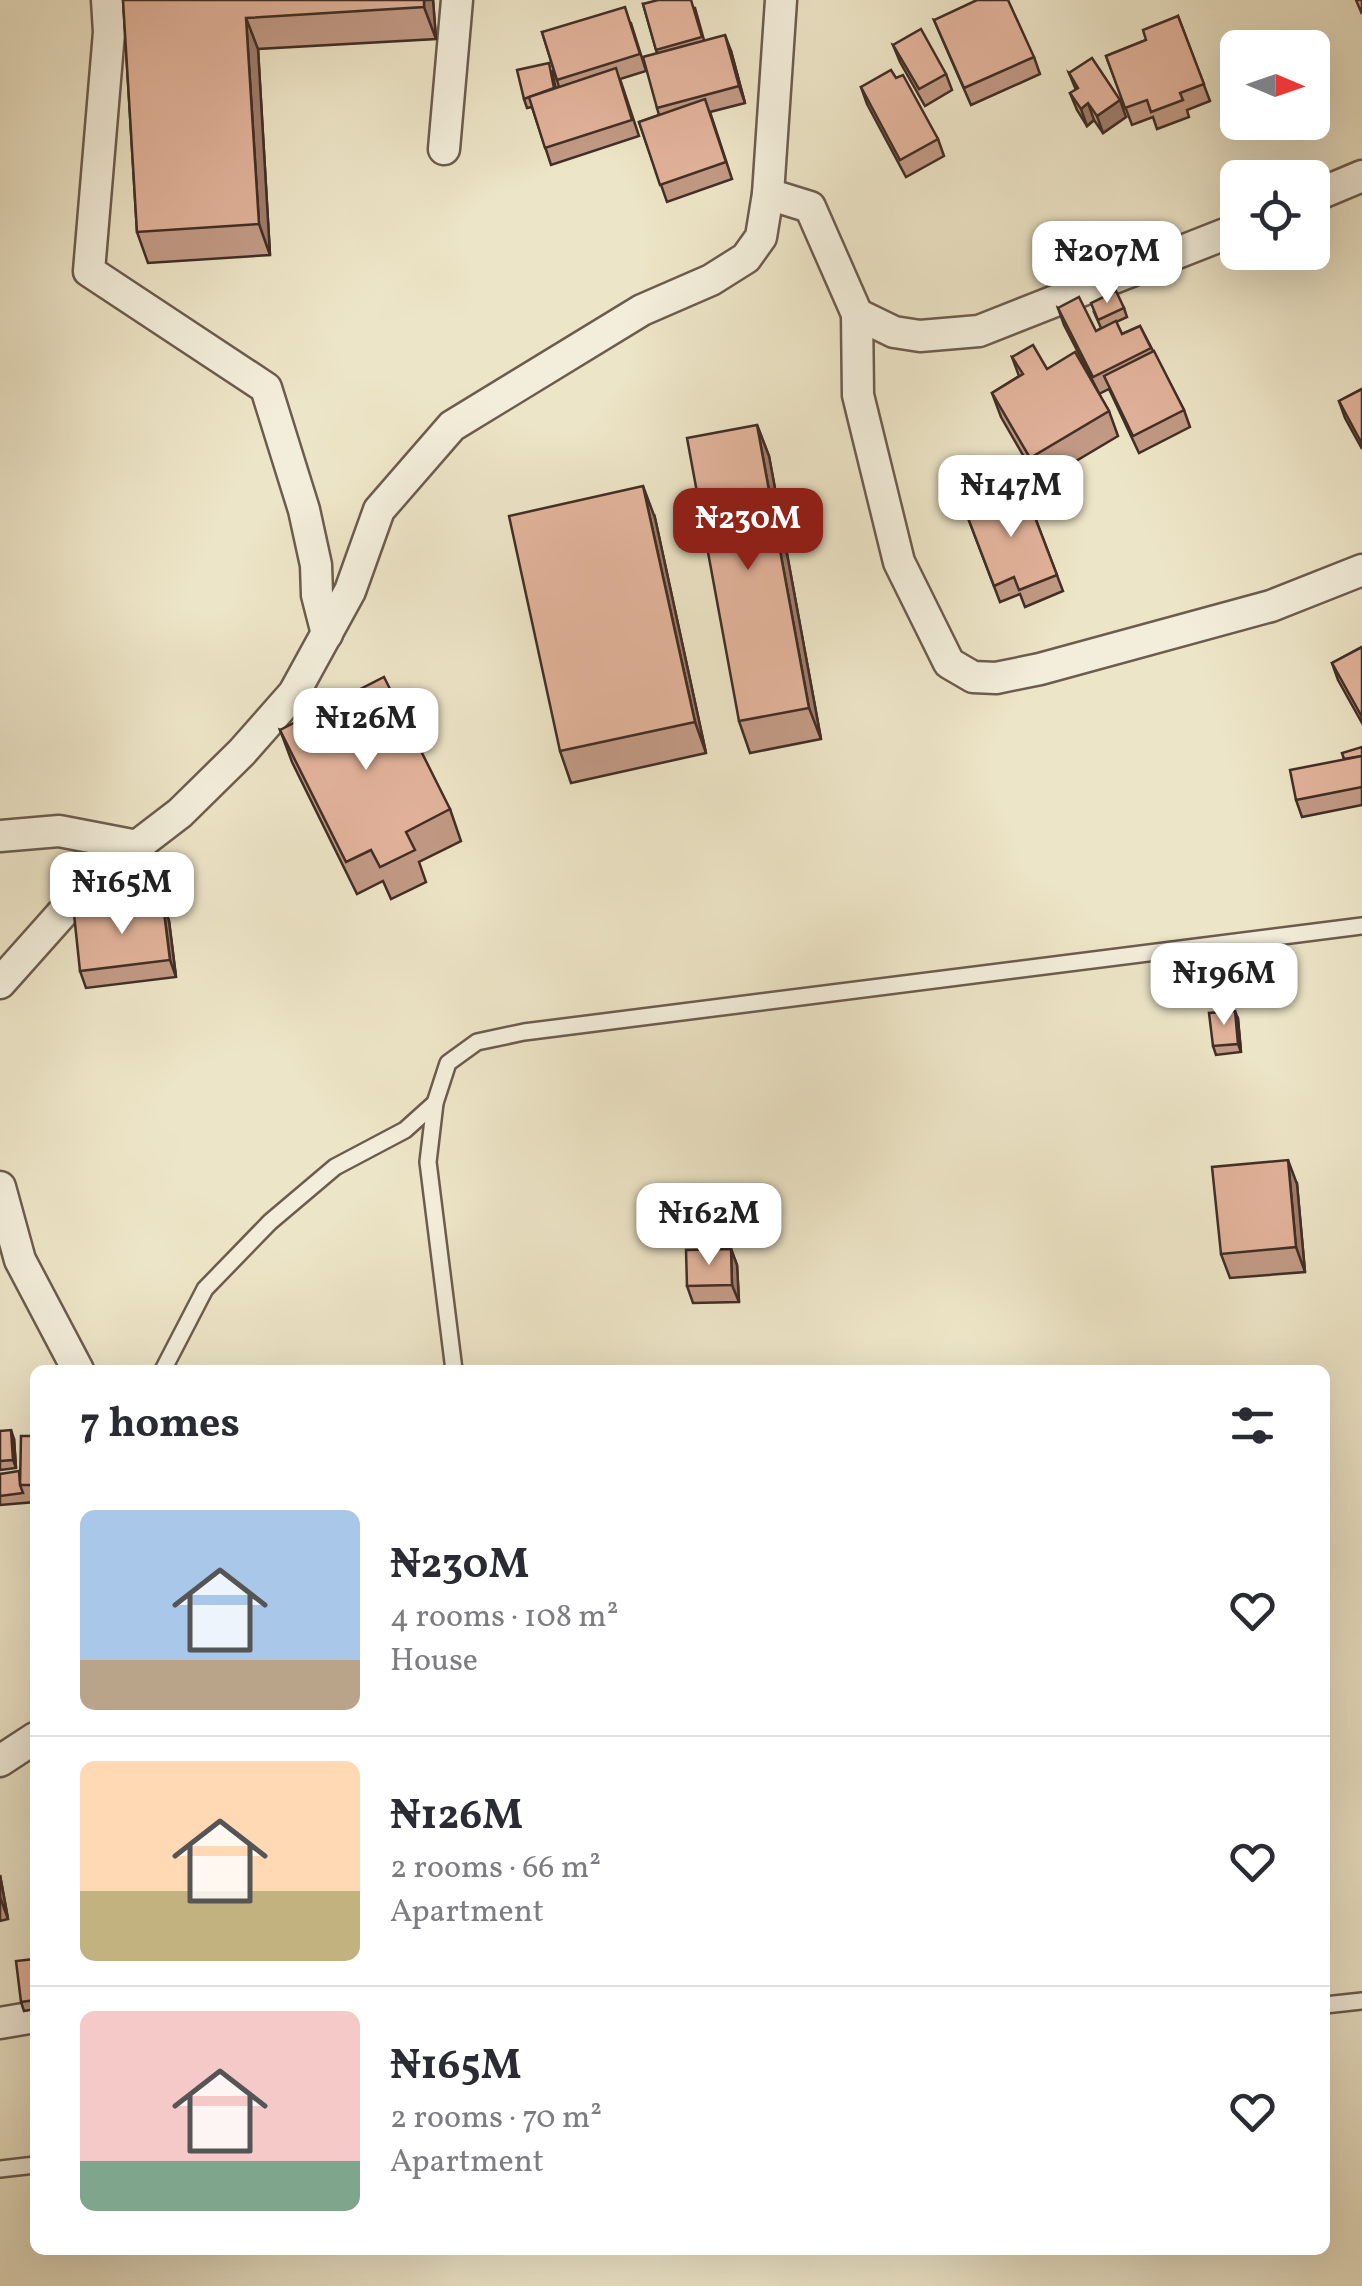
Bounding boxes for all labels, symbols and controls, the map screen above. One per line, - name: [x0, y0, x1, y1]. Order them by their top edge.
- north arrow: [1220, 30, 1330, 140]
- map controls: [1220, 30, 1330, 270]
- button: locate: [1220, 160, 1330, 270]
- pin: ₦207M: [1037, 221, 1177, 306]
- text: ₦207M: [1054, 231, 1160, 275]
- pin: ₦147M: [941, 455, 1081, 540]
- text: ₦147M: [960, 465, 1062, 509]
- pin: ₦230M: [678, 488, 818, 573]
- text: ₦230M: [695, 498, 801, 542]
- pin: ₦126M: [296, 688, 436, 773]
- text: ₦126M: [315, 698, 417, 742]
- pin: ₦165M: [52, 852, 192, 937]
- text: ₦165M: [72, 862, 172, 906]
- pin: ₦196M: [1154, 943, 1294, 1028]
- text: ₦196M: [1173, 953, 1275, 997]
- pin: ₦162M: [639, 1183, 779, 1268]
- text: ₦162M: [658, 1193, 760, 1237]
- text: 7 homes: [80, 1396, 240, 1455]
- icon: filters: [1225, 1398, 1280, 1453]
- text: ₦230M: [390, 1537, 529, 1596]
- icon: home: [160, 1550, 280, 1670]
- icon: heart: [1225, 1583, 1280, 1638]
- text: 4 rooms · 108 m²: [390, 1596, 619, 1640]
- text: House: [390, 1640, 478, 1684]
- text: ₦126M: [390, 1788, 523, 1847]
- icon: home: [160, 1801, 280, 1921]
- icon: heart: [1225, 1834, 1280, 1889]
- text: 2 rooms · 66 m²: [390, 1847, 601, 1891]
- text: Apartment: [390, 1891, 544, 1935]
- text: ₦165M: [390, 2038, 521, 2097]
- icon: home: [160, 2051, 280, 2171]
- icon: heart: [1225, 2084, 1280, 2139]
- text: 2 rooms · 70 m²: [390, 2097, 602, 2141]
- text: Apartment: [390, 2141, 544, 2185]

